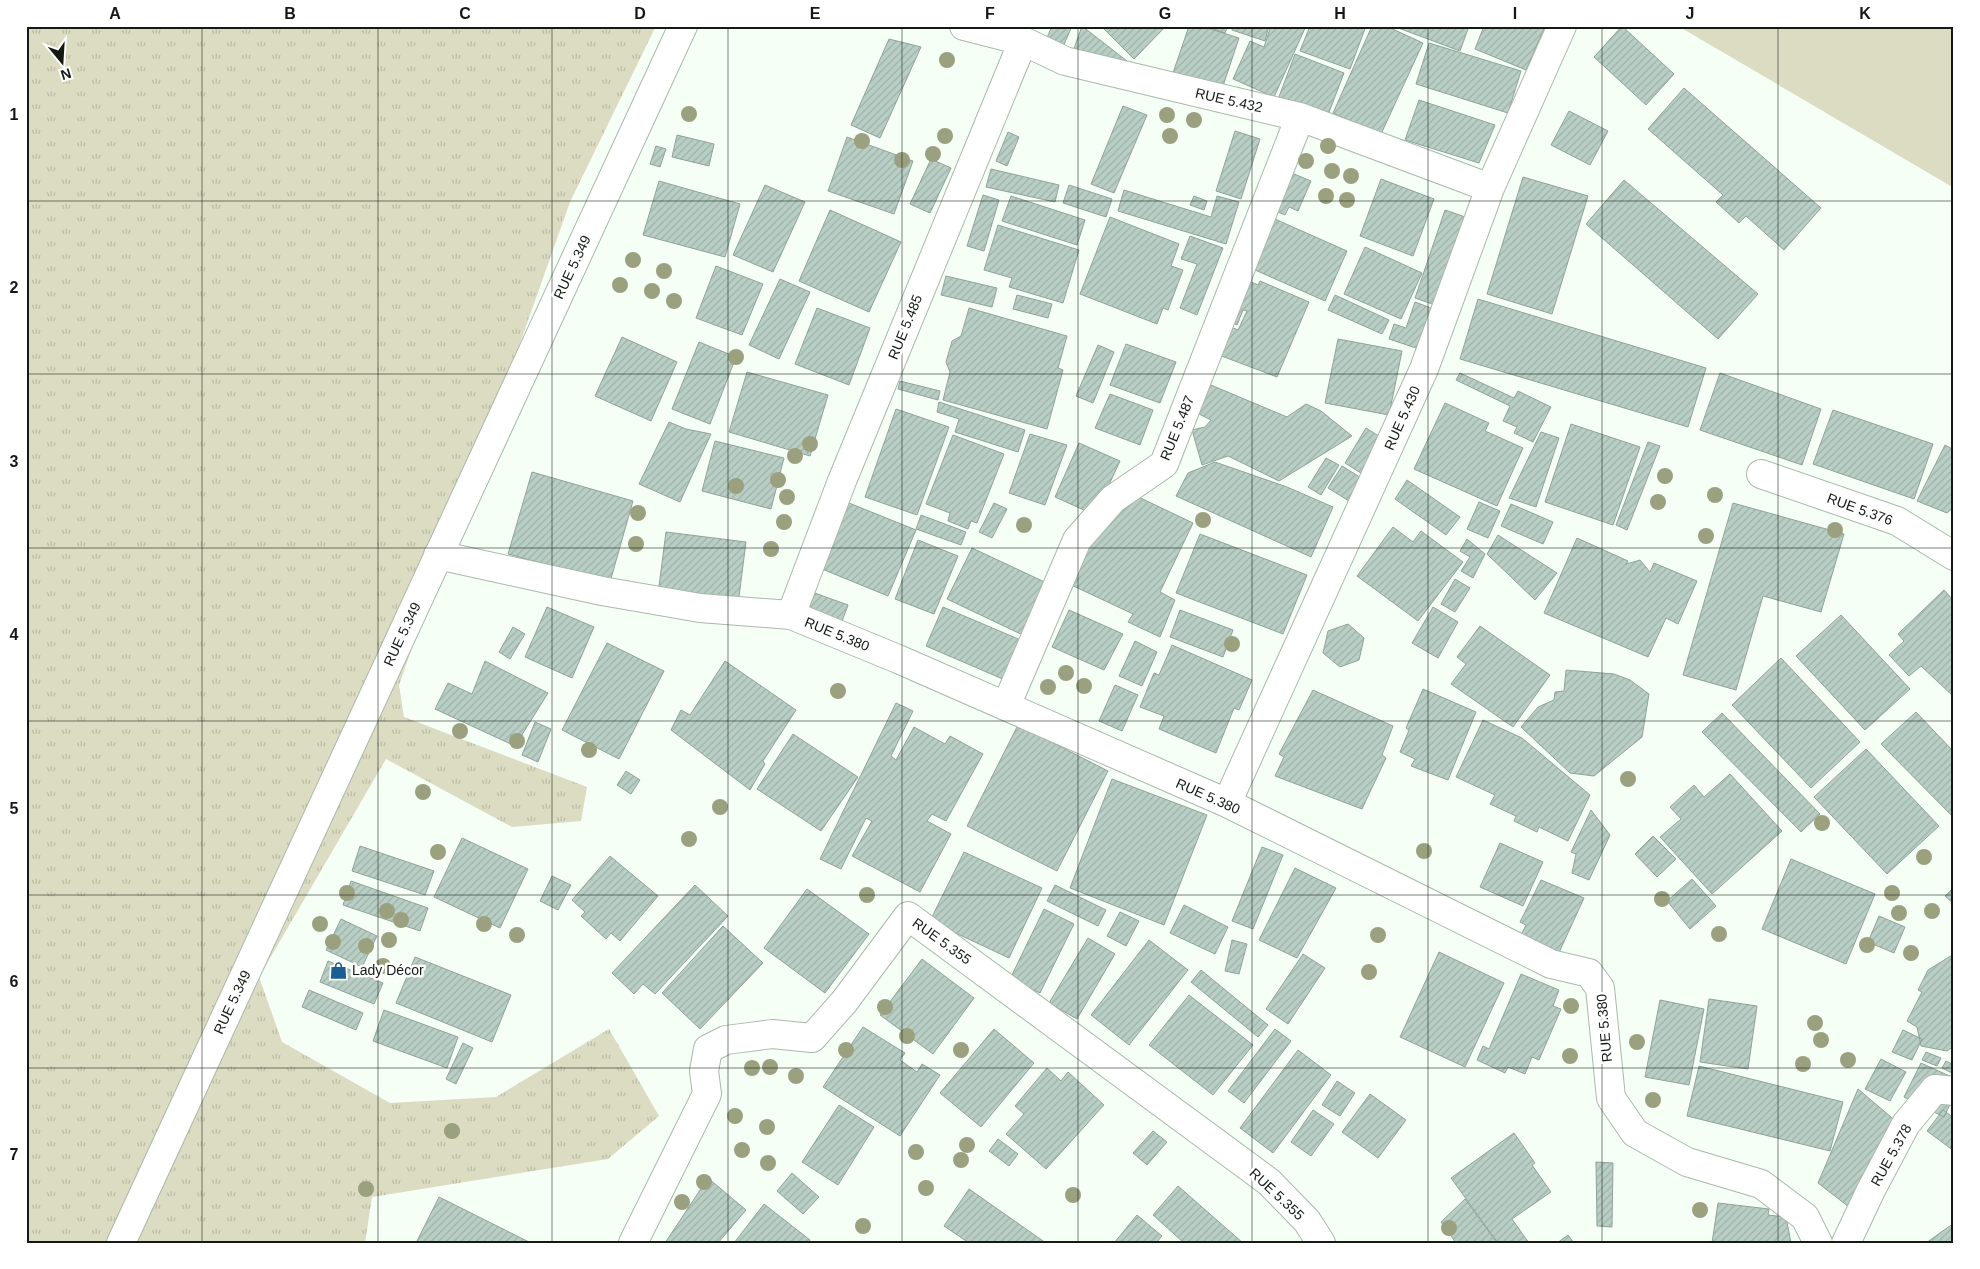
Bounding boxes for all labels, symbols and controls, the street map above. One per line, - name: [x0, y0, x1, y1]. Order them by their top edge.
- text: A: [109, 5, 121, 22]
- text: B: [284, 5, 296, 22]
- text: C: [459, 5, 471, 22]
- text: D: [634, 5, 646, 22]
- text: E: [810, 5, 821, 22]
- text: F: [985, 5, 995, 22]
- text: G: [1159, 5, 1171, 22]
- text: H: [1334, 5, 1346, 22]
- text: I: [1513, 5, 1517, 22]
- text: J: [1686, 5, 1694, 22]
- text: K: [1859, 5, 1871, 22]
- north arrow: [38, 38, 88, 88]
- text: N: [59, 65, 73, 84]
- street label: RUE 5.432: [1194, 85, 1264, 116]
- text: 1: [10, 106, 19, 123]
- street label: RUE 5.349: [550, 232, 594, 301]
- text: 2: [10, 279, 19, 296]
- street label: RUE 5.485: [885, 292, 925, 362]
- street label: RUE 5.430: [1381, 383, 1423, 453]
- street label: RUE 5.487: [1157, 393, 1197, 463]
- text: 3: [10, 453, 19, 470]
- street label: RUE 5.376: [1825, 490, 1895, 528]
- street label: RUE 5.349: [380, 599, 424, 668]
- street label: RUE 5.380: [802, 614, 872, 654]
- text: 4: [10, 626, 19, 643]
- street label: RUE 5.380: [1173, 775, 1243, 817]
- text: 5: [10, 800, 19, 817]
- street label: RUE 5.355: [910, 914, 975, 968]
- shop icon: Lady Décor: [328, 960, 348, 980]
- place label: Lady Décor: [352, 962, 424, 978]
- street label: RUE 5.349: [210, 967, 254, 1036]
- text: 6: [10, 973, 19, 990]
- street label: RUE 5.380: [1593, 993, 1615, 1063]
- street label: RUE 5.378: [1867, 1121, 1915, 1189]
- text: 7: [10, 1146, 19, 1163]
- street label: RUE 5.355: [1247, 1165, 1308, 1223]

